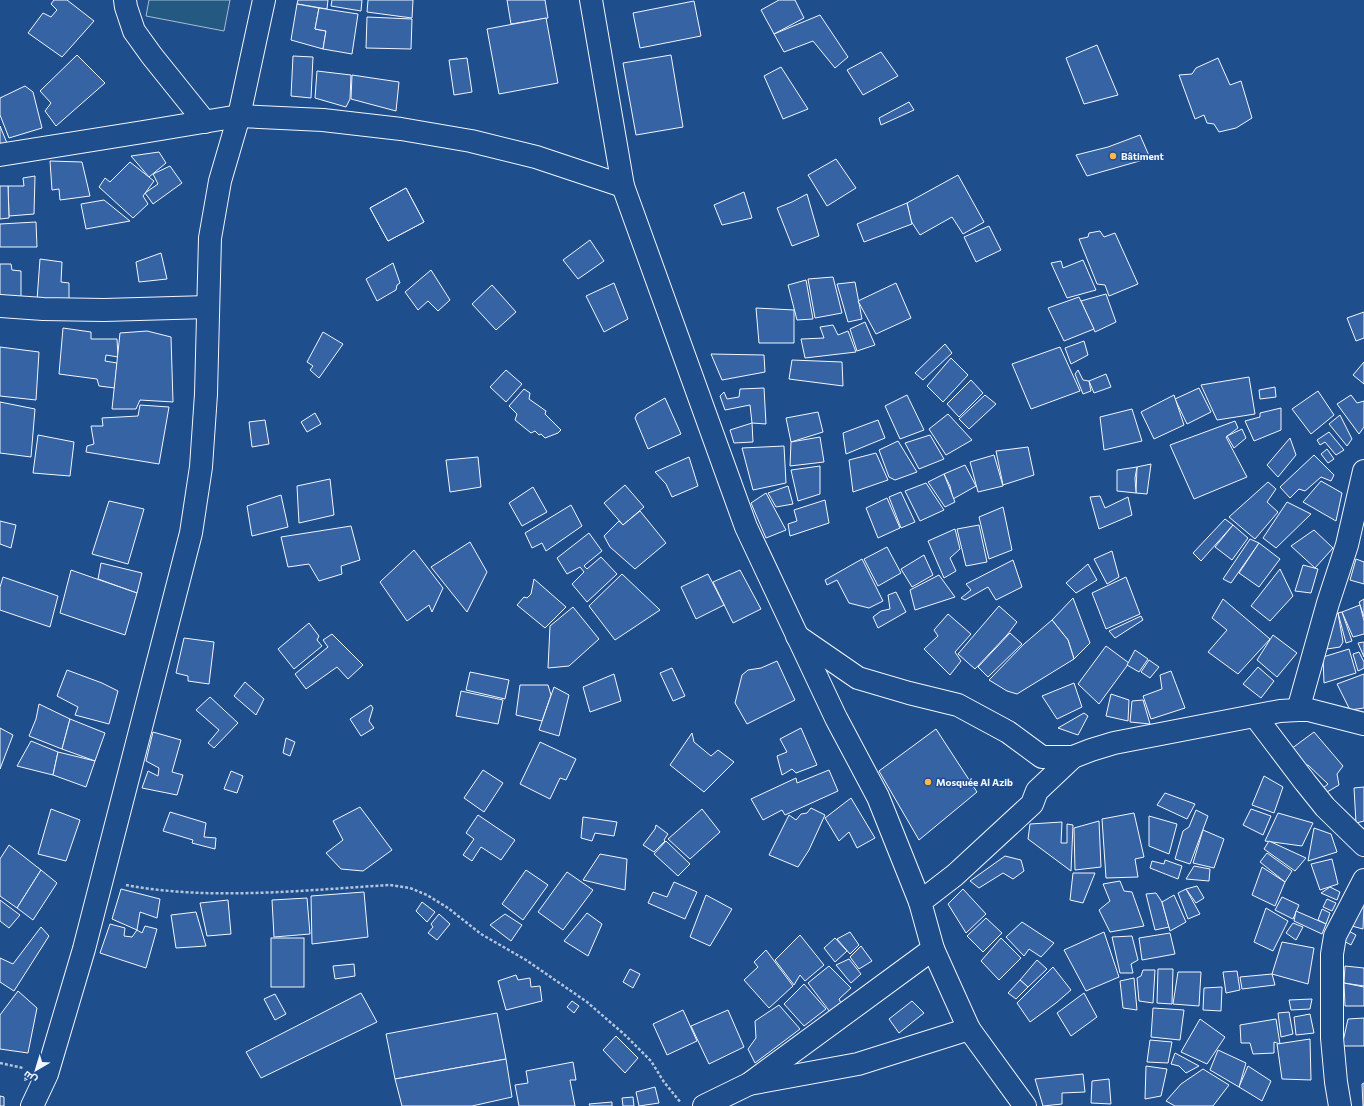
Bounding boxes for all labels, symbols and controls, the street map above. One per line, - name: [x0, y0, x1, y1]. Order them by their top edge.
- place label: Bâtiment: [1121, 150, 1164, 162]
- marker: Bâtiment: [1108, 151, 1118, 161]
- place label: Mosquée Al Azib: [936, 776, 1013, 788]
- marker: Mosquée Al Azib: [923, 777, 933, 787]
- north arrow: [16, 1050, 56, 1090]
- text: ش: [20, 1068, 40, 1088]

